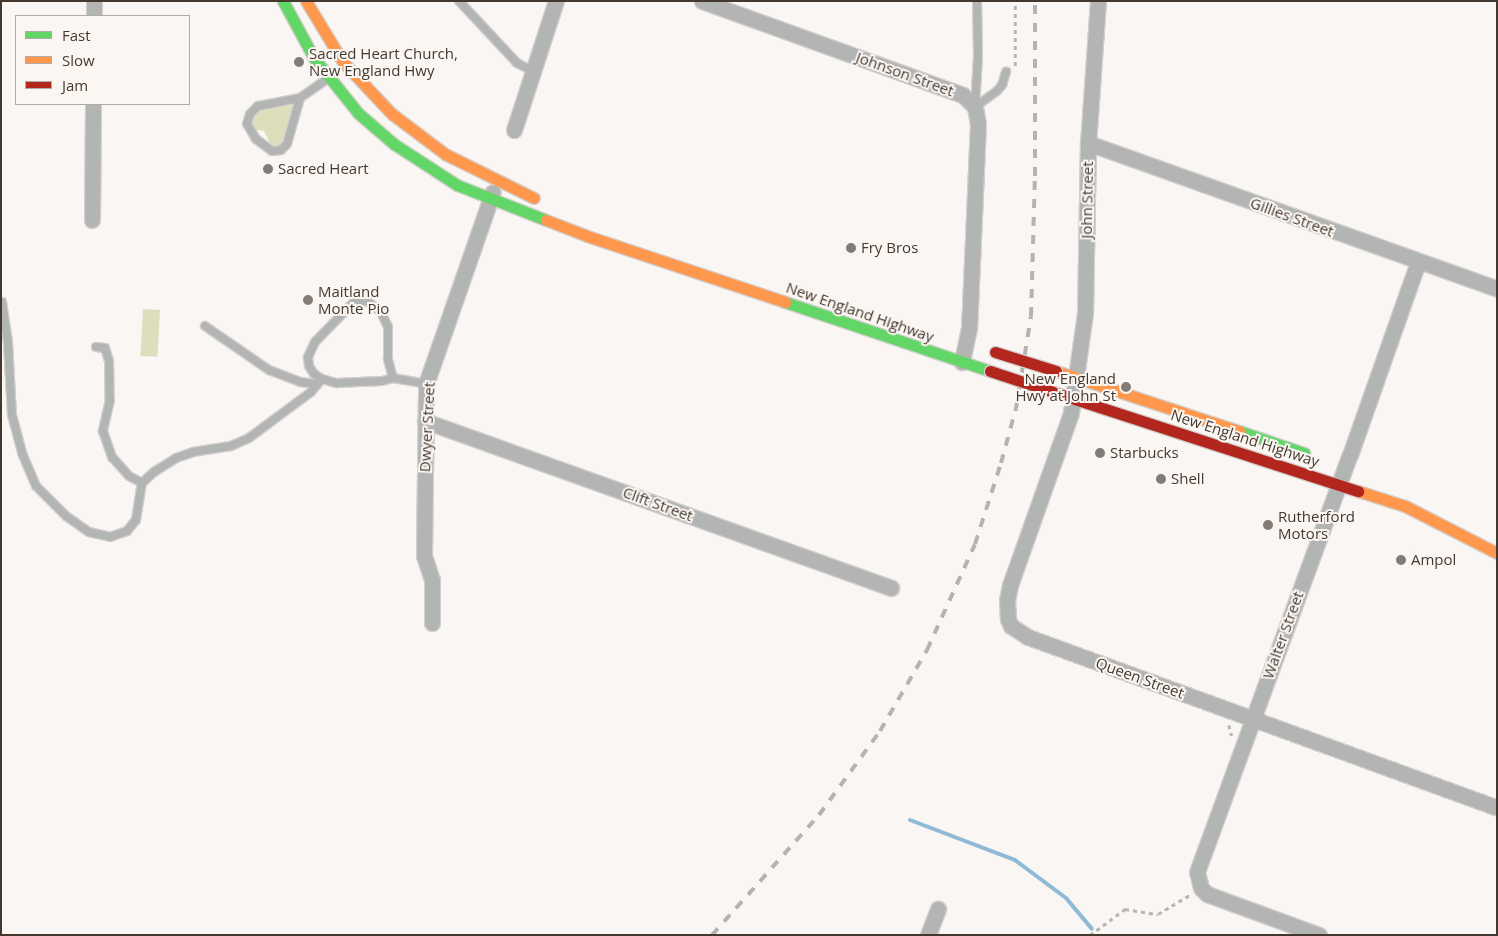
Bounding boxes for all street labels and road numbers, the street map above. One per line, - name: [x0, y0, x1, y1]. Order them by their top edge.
- street label: Johnson Street: [854, 48, 956, 100]
- street label: John Street: [1077, 161, 1097, 239]
- street label: Gillies Street: [1248, 194, 1336, 240]
- street label: New England Highway: [784, 278, 936, 346]
- street label: Dwyer Street: [416, 381, 438, 473]
- street label: New England Highway: [1169, 405, 1321, 471]
- street label: Clift Street: [621, 483, 695, 525]
- street label: Walter Street: [1259, 589, 1307, 681]
- street label: Queen Street: [1093, 654, 1187, 702]

